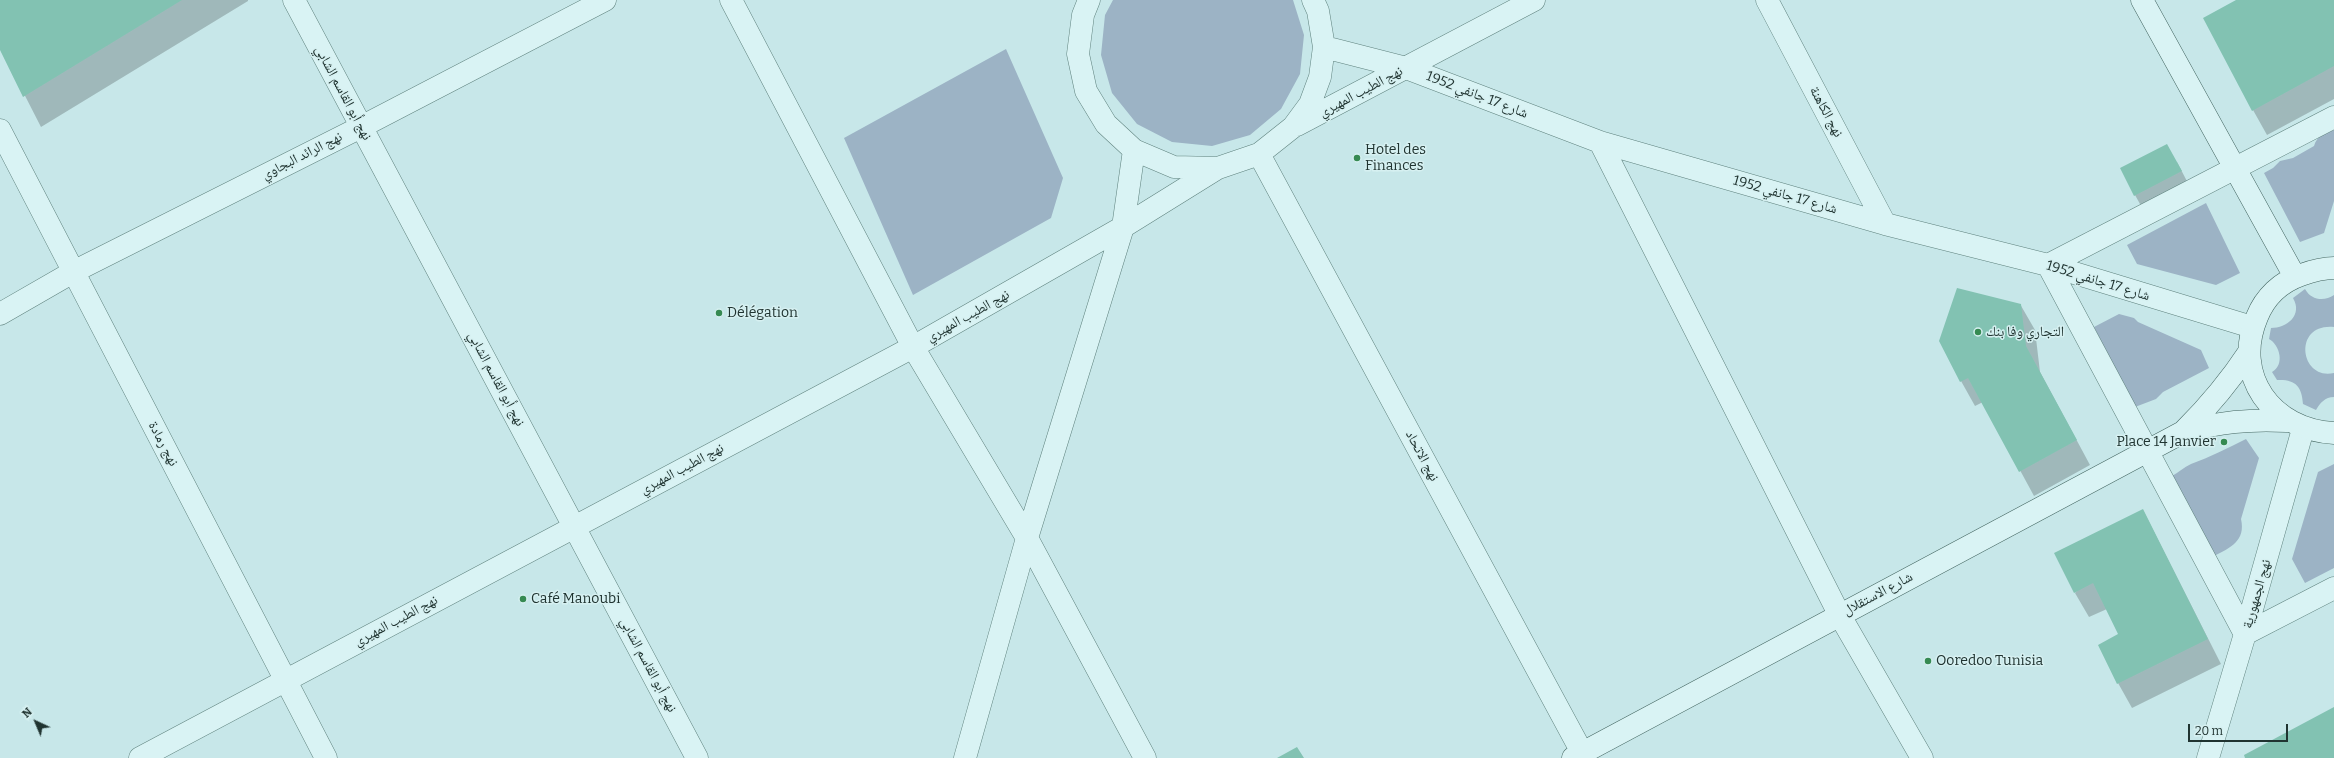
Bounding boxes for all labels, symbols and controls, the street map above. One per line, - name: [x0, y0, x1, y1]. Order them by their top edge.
- street label: نهج أبو القاسم الشابي: [311, 43, 375, 143]
- street label: نهج الطيب المهيري: [1316, 63, 1406, 121]
- street label: شارع 17 جانفي 1952: [1424, 68, 1530, 122]
- street label: نهج الكاهنة: [1806, 84, 1846, 140]
- street label: نهج الرائد البجاوي: [259, 128, 345, 184]
- place label: Hotel des Finances: [1365, 142, 1426, 174]
- marker: Hotel des Finances: [1352, 153, 1362, 163]
- street label: شارع 17 جانفي 1952: [1731, 172, 1839, 218]
- street label: شارع 17 جانفي 1952: [2044, 257, 2152, 305]
- street label: نهج الطيب المهيري: [923, 286, 1013, 346]
- place label: Délégation: [727, 305, 798, 321]
- marker: Délégation: [714, 308, 724, 318]
- place label: التجاري وفا بنك: [1986, 324, 2064, 340]
- marker: التجاري وفا بنك: [1973, 327, 1983, 337]
- street label: نهج أبو القاسم الشابي: [464, 329, 528, 429]
- street label: نهج رمادة: [144, 419, 182, 469]
- street label: نهج الاتحاد: [1402, 428, 1442, 484]
- place label: Place 14 Janvier: [2116, 434, 2216, 450]
- marker: Place 14 Janvier: [2219, 437, 2229, 447]
- street label: نهج الطيب المهيري: [637, 440, 727, 498]
- street label: نهج الجمهورية: [2239, 557, 2275, 631]
- street label: شارع الاستقلال: [1840, 569, 1916, 619]
- place label: Café Manoubi: [531, 591, 620, 607]
- street label: نهج الطيب المهيري: [351, 592, 441, 650]
- marker: Café Manoubi: [518, 594, 528, 604]
- street label: نهج أبو القاسم الشابي: [616, 615, 680, 715]
- place label: Ooredoo Tunisia: [1936, 653, 2043, 669]
- marker: Ooredoo Tunisia: [1923, 656, 1933, 666]
- north arrow: [16, 702, 56, 742]
- text: N: [20, 705, 35, 721]
- scale bar: [2190, 716, 2290, 742]
- text: 20 m: [2195, 724, 2223, 738]

